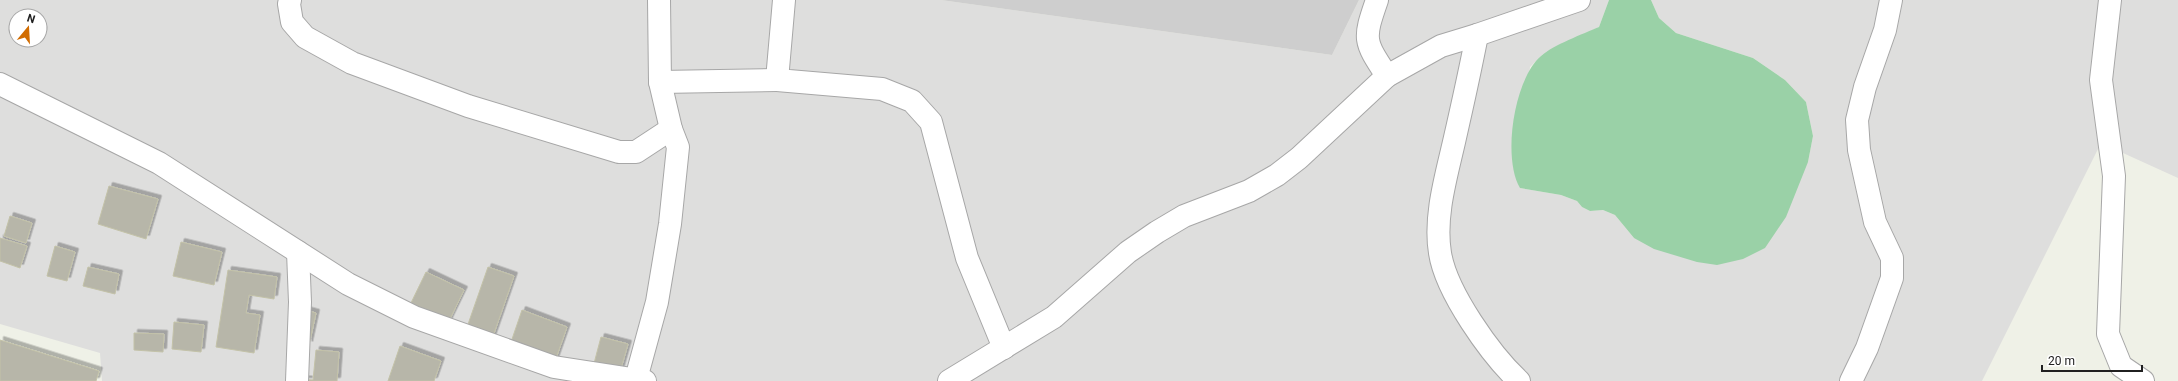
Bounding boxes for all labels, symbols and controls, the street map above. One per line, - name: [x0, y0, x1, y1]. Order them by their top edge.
- north arrow: [8, 8, 48, 48]
- text: N: [25, 12, 37, 26]
- scale bar: [2042, 347, 2142, 373]
- text: 20 m: [2048, 354, 2075, 368]

